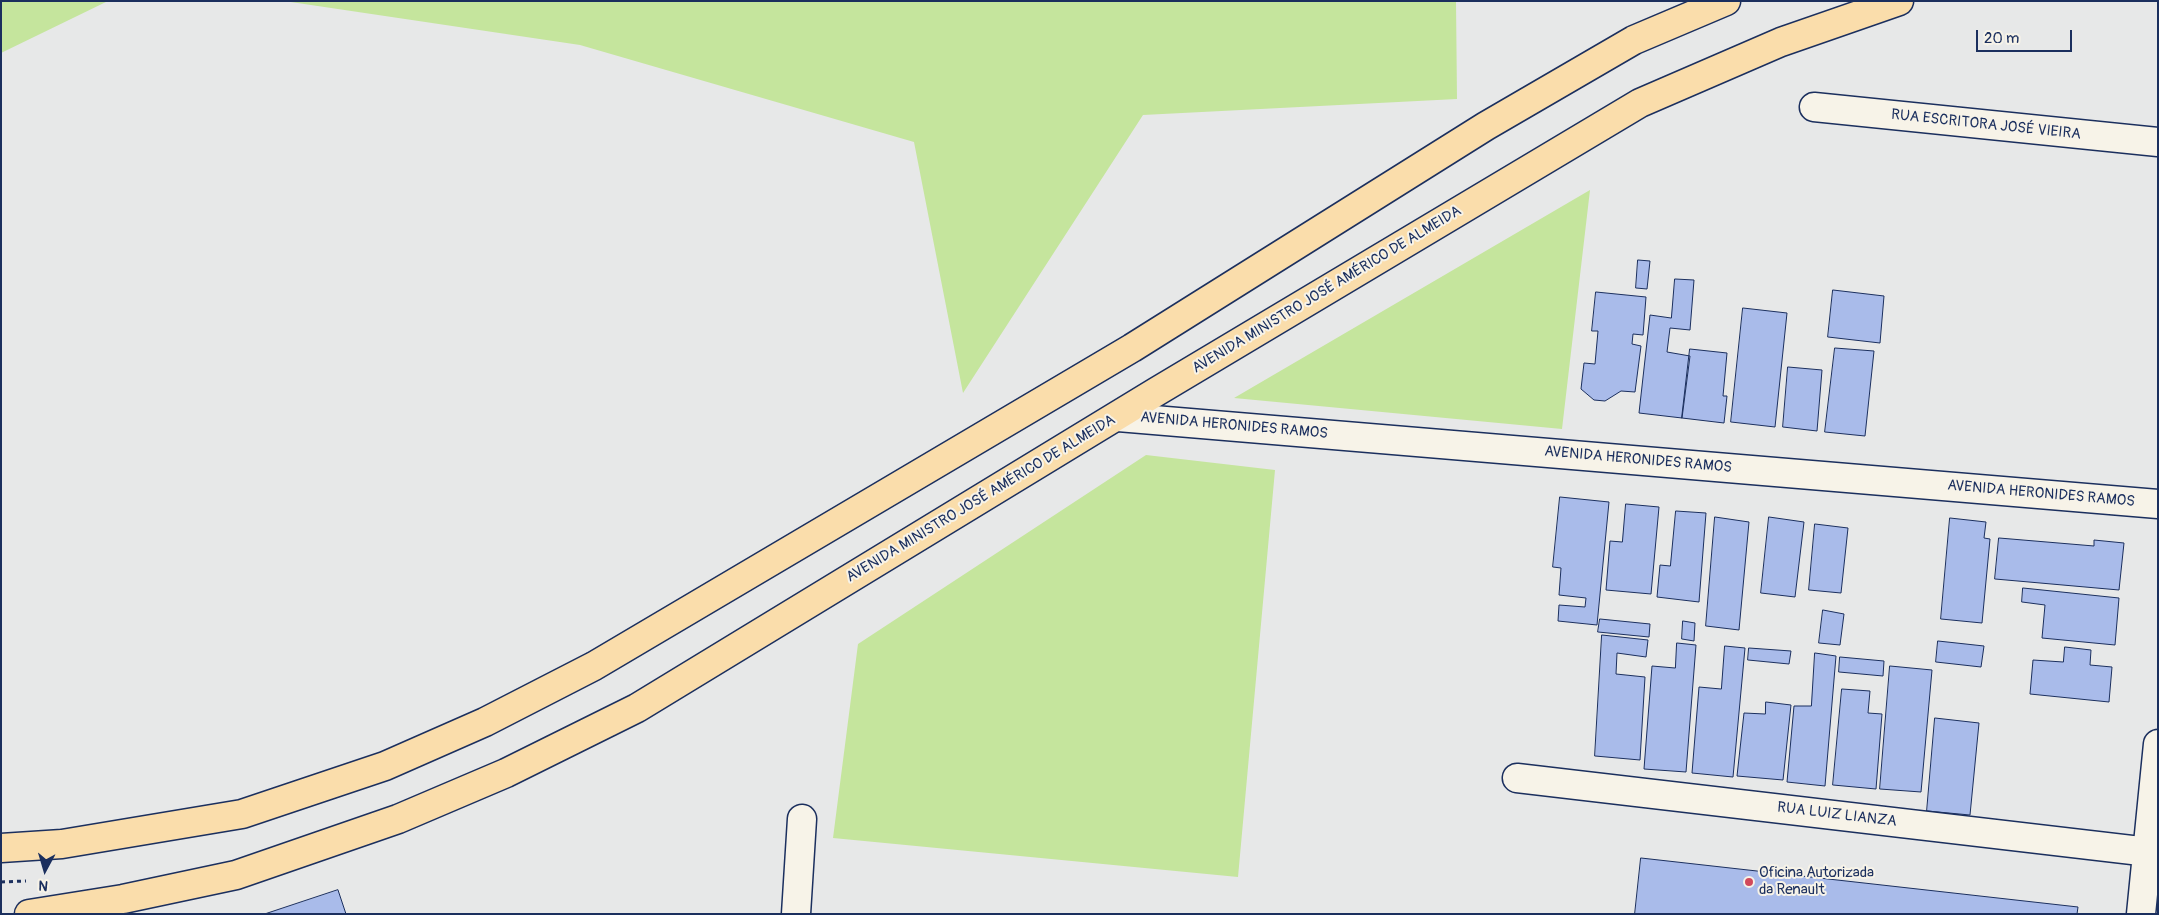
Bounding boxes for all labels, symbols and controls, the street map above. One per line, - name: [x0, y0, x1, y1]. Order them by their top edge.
- scale bar: [1979, 20, 2075, 52]
- text: 20 m: [1984, 29, 2019, 48]
- street label: RUA ESCRITORA JOSÉ VIEIRA: [1890, 106, 2082, 144]
- street label: AVENIDA MINISTRO JOSÉ AMÉRICO DE ALMEIDA: [1189, 202, 1465, 378]
- street label: AVENIDA HERONIDES RAMOS: [1139, 409, 1329, 443]
- street label: AVENIDA MINISTRO JOSÉ AMÉRICO DE ALMEIDA: [843, 411, 1119, 587]
- street label: AVENIDA HERONIDES RAMOS: [1543, 443, 1733, 477]
- street label: AVENIDA HERONIDES RAMOS: [1946, 477, 2136, 511]
- street label: RUA LUIZ LIANZA: [1776, 799, 1898, 831]
- north arrow: [20, 845, 70, 895]
- place label: Oficina Autorizada da Renault: [1759, 864, 1874, 899]
- text: N: [38, 876, 49, 894]
- marker: Oficina Autorizada da Renault: [1743, 876, 1755, 888]

